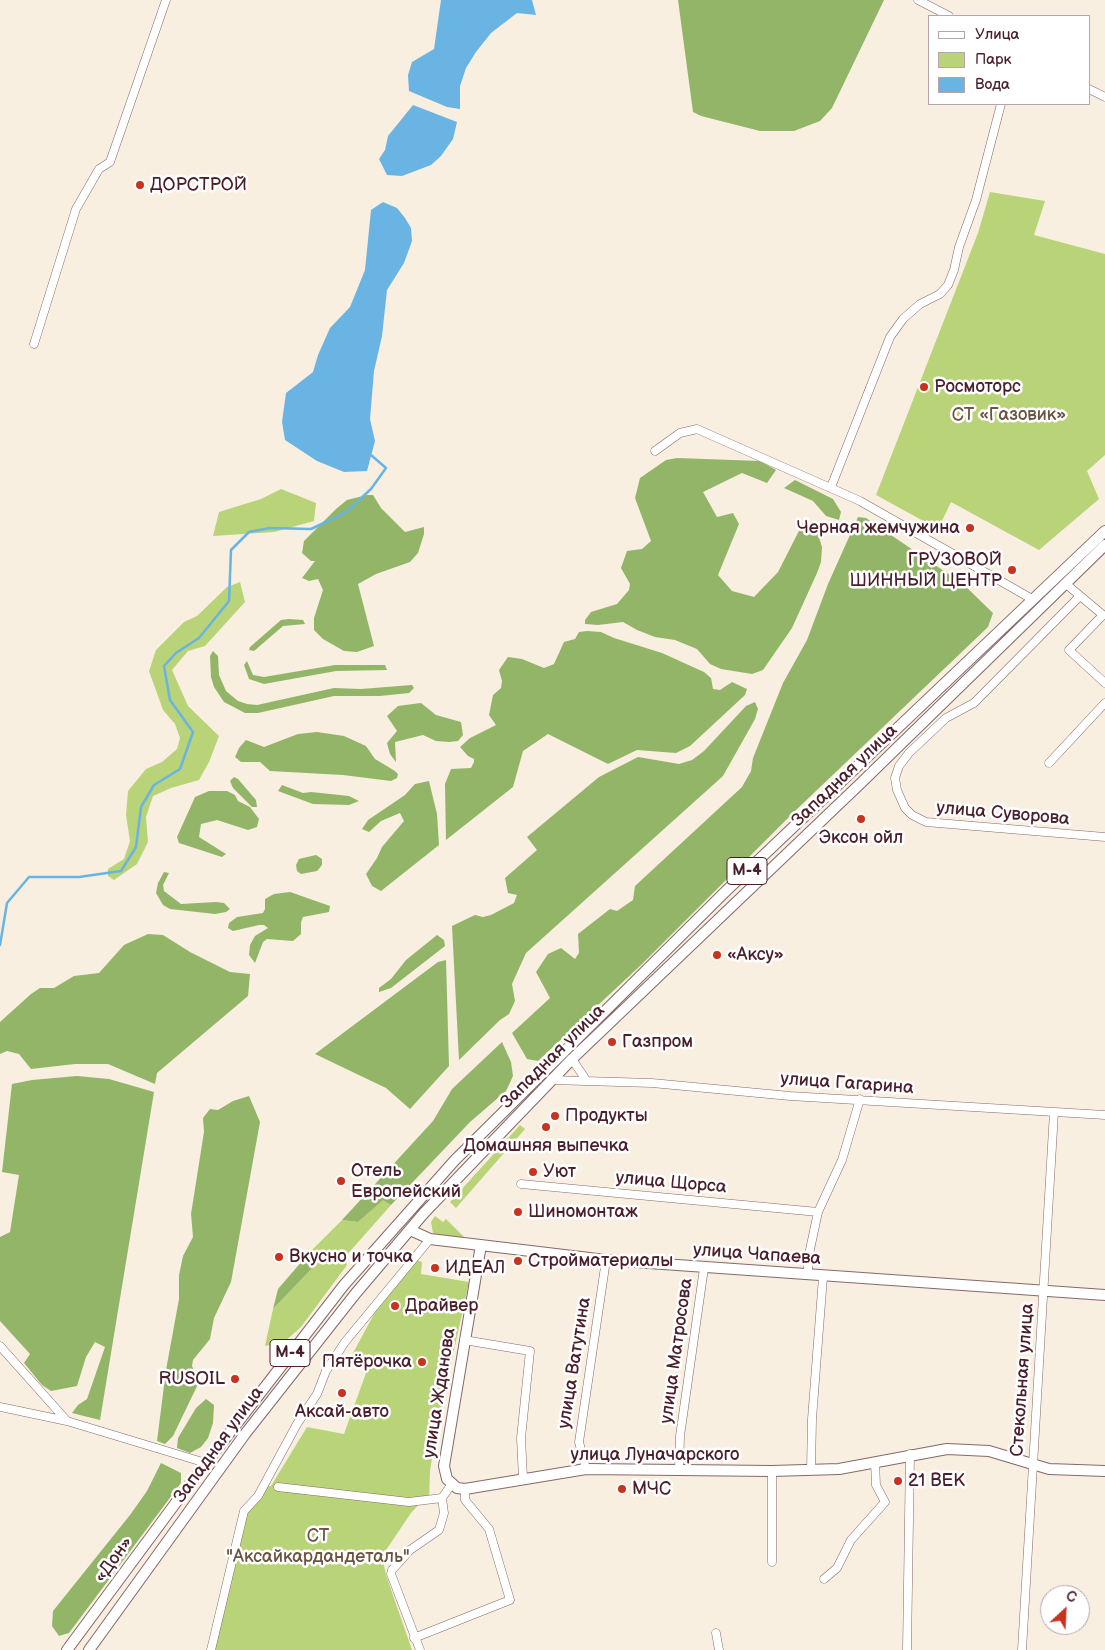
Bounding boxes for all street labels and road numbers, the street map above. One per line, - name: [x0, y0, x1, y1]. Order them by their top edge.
- street label: Западная улица: [788, 720, 902, 832]
- street label: улица Суворова: [936, 797, 1070, 831]
- road number: М-4: [727, 858, 767, 884]
- street label: Западная улица: [496, 1000, 610, 1114]
- street label: улица Гагарина: [780, 1069, 914, 1099]
- street label: улица Щорса: [615, 1167, 727, 1199]
- street label: улица Чапаева: [692, 1240, 822, 1270]
- street label: улица Матросова: [656, 1277, 698, 1425]
- street label: улица Ватутина: [554, 1296, 596, 1430]
- street label: Стекольная улица: [1007, 1303, 1039, 1457]
- street label: улица Жданова: [419, 1326, 461, 1460]
- road number: М-4: [270, 1340, 310, 1366]
- street label: Западная улица: [170, 1383, 268, 1507]
- street label: улица Луначарского: [571, 1444, 739, 1466]
- street label: «Дон»: [90, 1533, 138, 1587]

